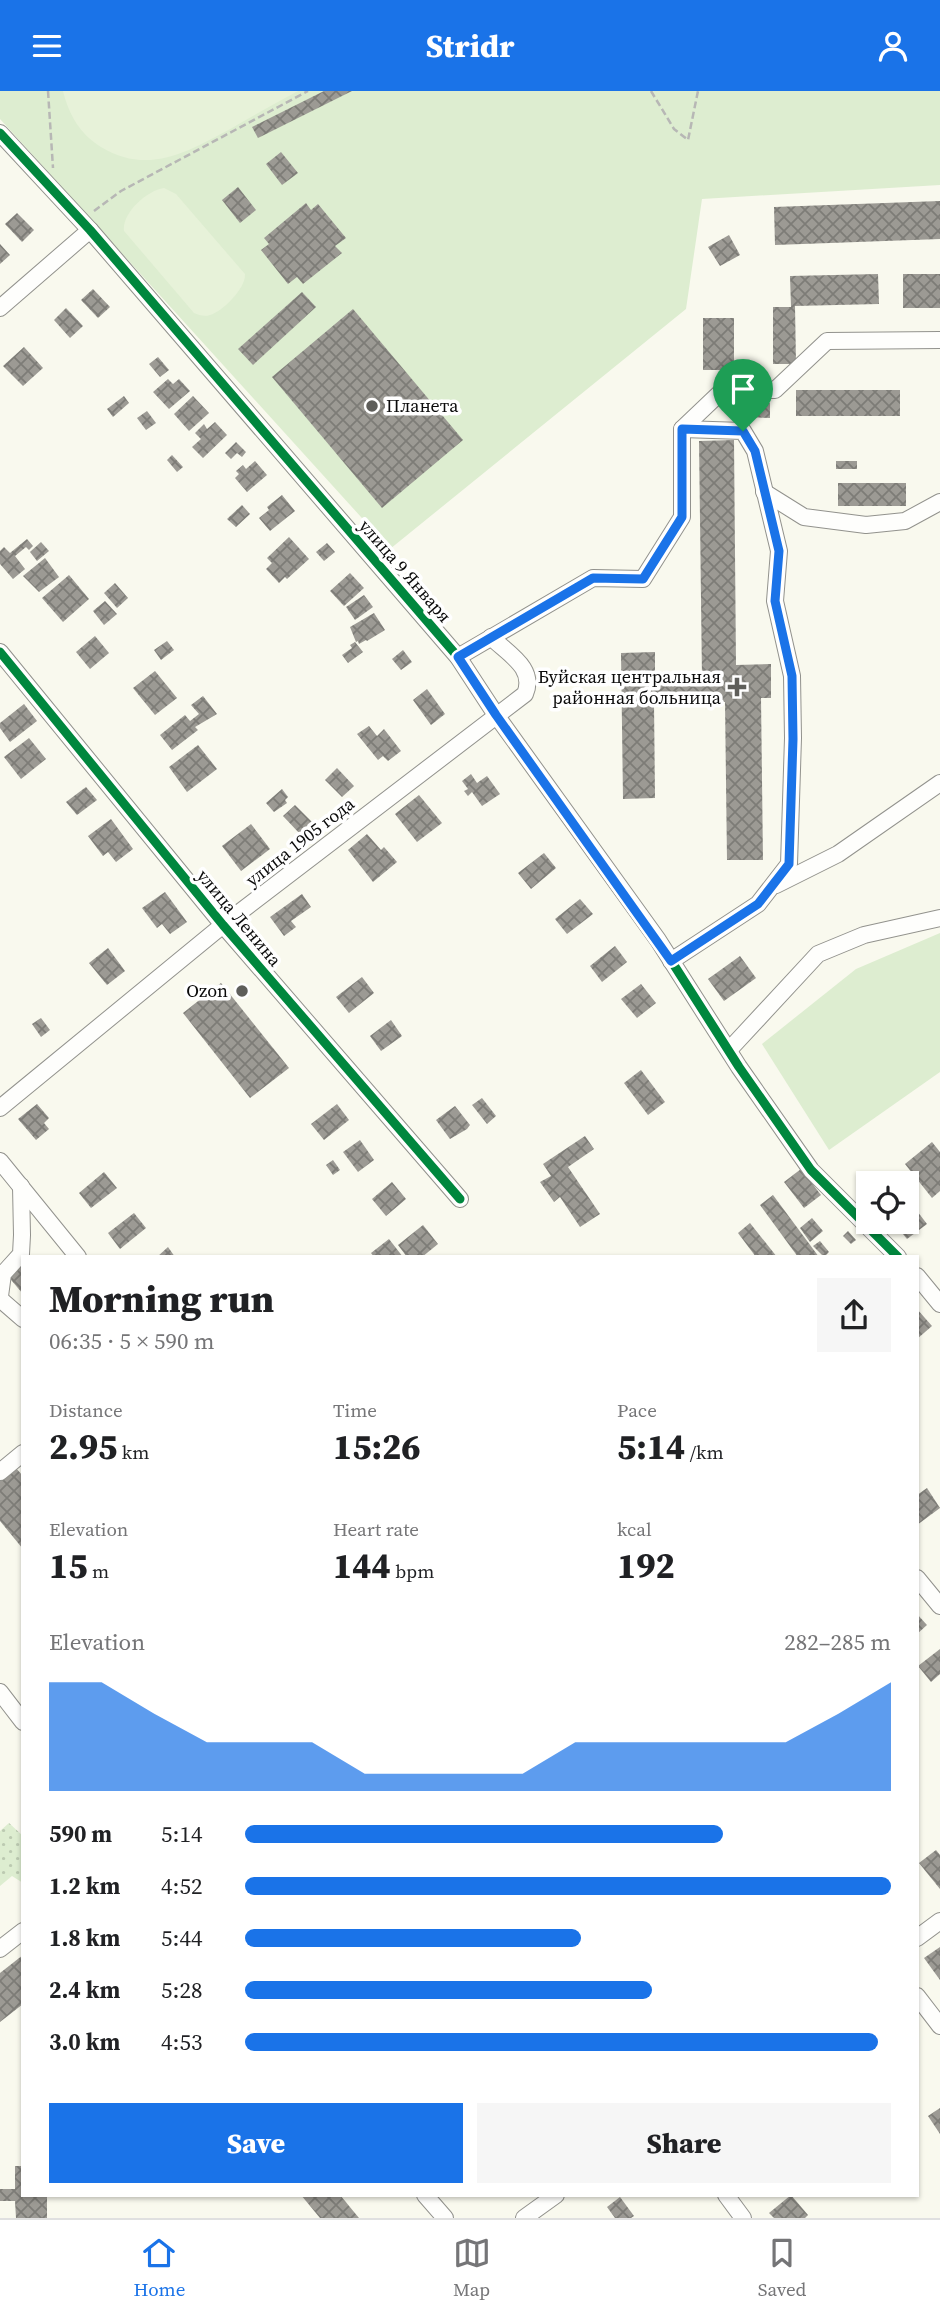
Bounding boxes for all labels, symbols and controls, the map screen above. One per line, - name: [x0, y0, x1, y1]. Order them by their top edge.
- text: Stridr: [426, 24, 514, 68]
- icon: menu: [28, 27, 66, 65]
- icon: person: [874, 27, 912, 65]
- pin: [713, 359, 773, 431]
- icon: arrive: [724, 370, 762, 408]
- place label: Планета: [386, 393, 459, 418]
- marker: Планета: [364, 398, 380, 414]
- street label: улица 9 Января: [354, 514, 457, 628]
- place label: Буйская центральная районная больница: [538, 664, 722, 710]
- marker: Буйская центральная районная больница: [727, 677, 747, 697]
- street label: улица 1905 года: [240, 791, 360, 892]
- street label: улица Ленина: [191, 864, 288, 972]
- place label: Ozon: [186, 978, 228, 1003]
- marker: Ozon: [234, 983, 250, 999]
- map controls: [856, 1171, 919, 1234]
- button: locate: [856, 1171, 919, 1234]
- text: Morning run: [49, 1273, 274, 1325]
- button: share: [817, 1278, 891, 1352]
- text: 06:35 · 5 × 590 m: [49, 1325, 215, 1357]
- text: Distance: [49, 1397, 123, 1423]
- text: Time: [333, 1397, 377, 1423]
- text: Pace: [617, 1397, 657, 1423]
- text: 2.95: [49, 1423, 117, 1471]
- text: 15:26: [333, 1423, 421, 1471]
- text: 5:14: [617, 1423, 685, 1471]
- text: km: [117, 1439, 149, 1465]
- text: /km: [685, 1439, 724, 1465]
- text: Elevation: [49, 1516, 128, 1542]
- text: Heart rate: [333, 1516, 419, 1542]
- text: kcal: [617, 1516, 652, 1542]
- text: 15: [49, 1542, 88, 1590]
- text: 144: [333, 1542, 391, 1590]
- text: 192: [617, 1542, 675, 1590]
- text: m: [88, 1558, 109, 1584]
- text: bpm: [391, 1558, 434, 1584]
- text: Elevation: [49, 1626, 145, 1658]
- text: 282–285 m: [784, 1626, 891, 1658]
- text: 590 m: [49, 1818, 112, 1850]
- text: 5:14: [161, 1818, 202, 1850]
- text: 1.2 km: [49, 1870, 120, 1902]
- text: 4:52: [161, 1870, 202, 1902]
- text: 1.8 km: [49, 1922, 120, 1954]
- text: 5:44: [161, 1922, 202, 1954]
- text: 2.4 km: [49, 1974, 120, 2006]
- text: 5:28: [161, 1974, 202, 2006]
- text: 3.0 km: [49, 2026, 120, 2058]
- text: 4:53: [161, 2026, 202, 2058]
- button: Save: [49, 2103, 463, 2183]
- button: Share: [477, 2103, 891, 2183]
- tab: Home: [134, 2234, 185, 2302]
- tab: Map: [453, 2234, 491, 2302]
- tab: Saved: [758, 2234, 806, 2302]

